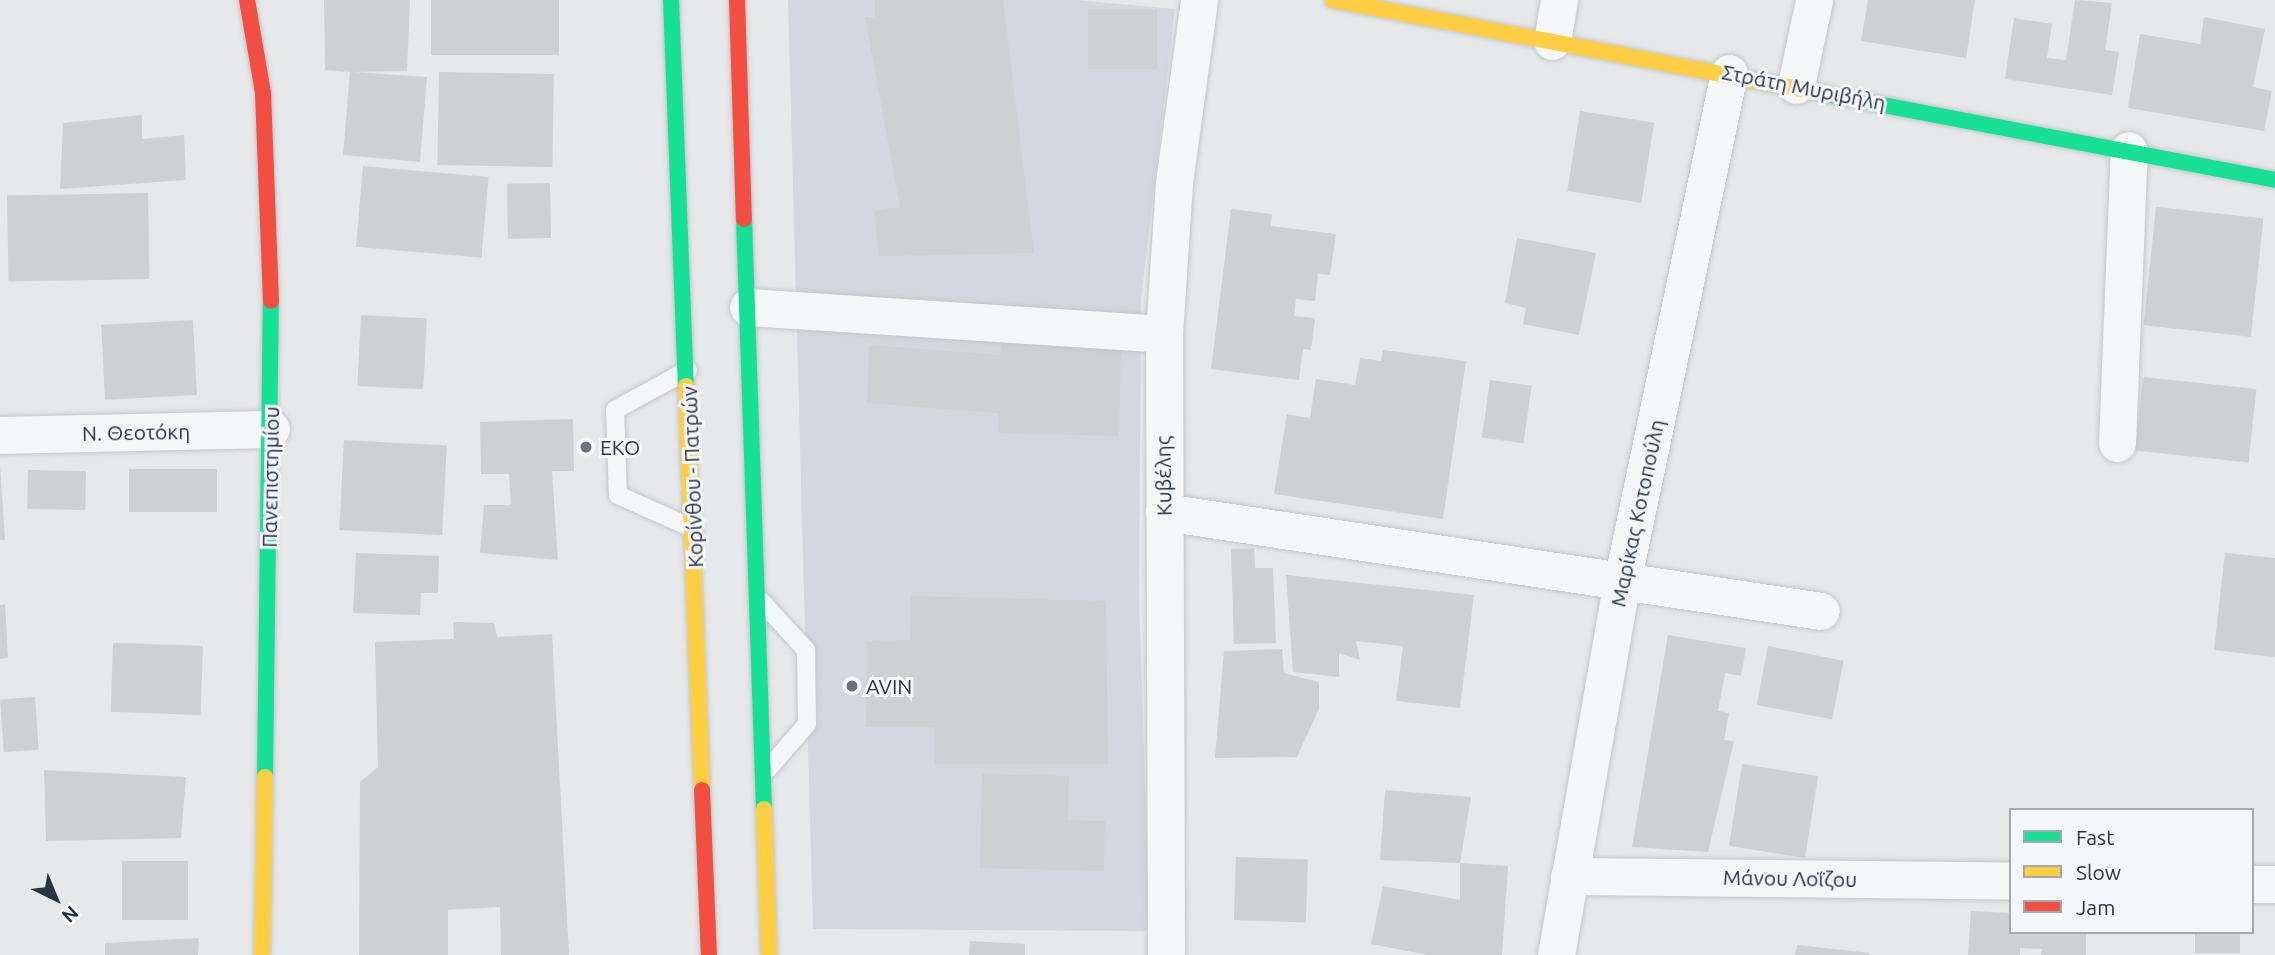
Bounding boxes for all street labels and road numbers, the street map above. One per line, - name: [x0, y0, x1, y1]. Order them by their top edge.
- street label: Στράτη Μυριβήλη: [1720, 59, 1888, 115]
- street label: Κορίνθου - Πατρών: [676, 386, 708, 568]
- street label: Πανεπιστημίου: [256, 406, 284, 548]
- street label: Μαρίκας Κοτοπούλη: [1605, 417, 1669, 609]
- street label: Ν. Θεοτόκη: [82, 418, 190, 446]
- street label: Κυβέλης: [1150, 436, 1176, 516]
- street label: Μάνου Λοΐζου: [1723, 864, 1857, 892]

